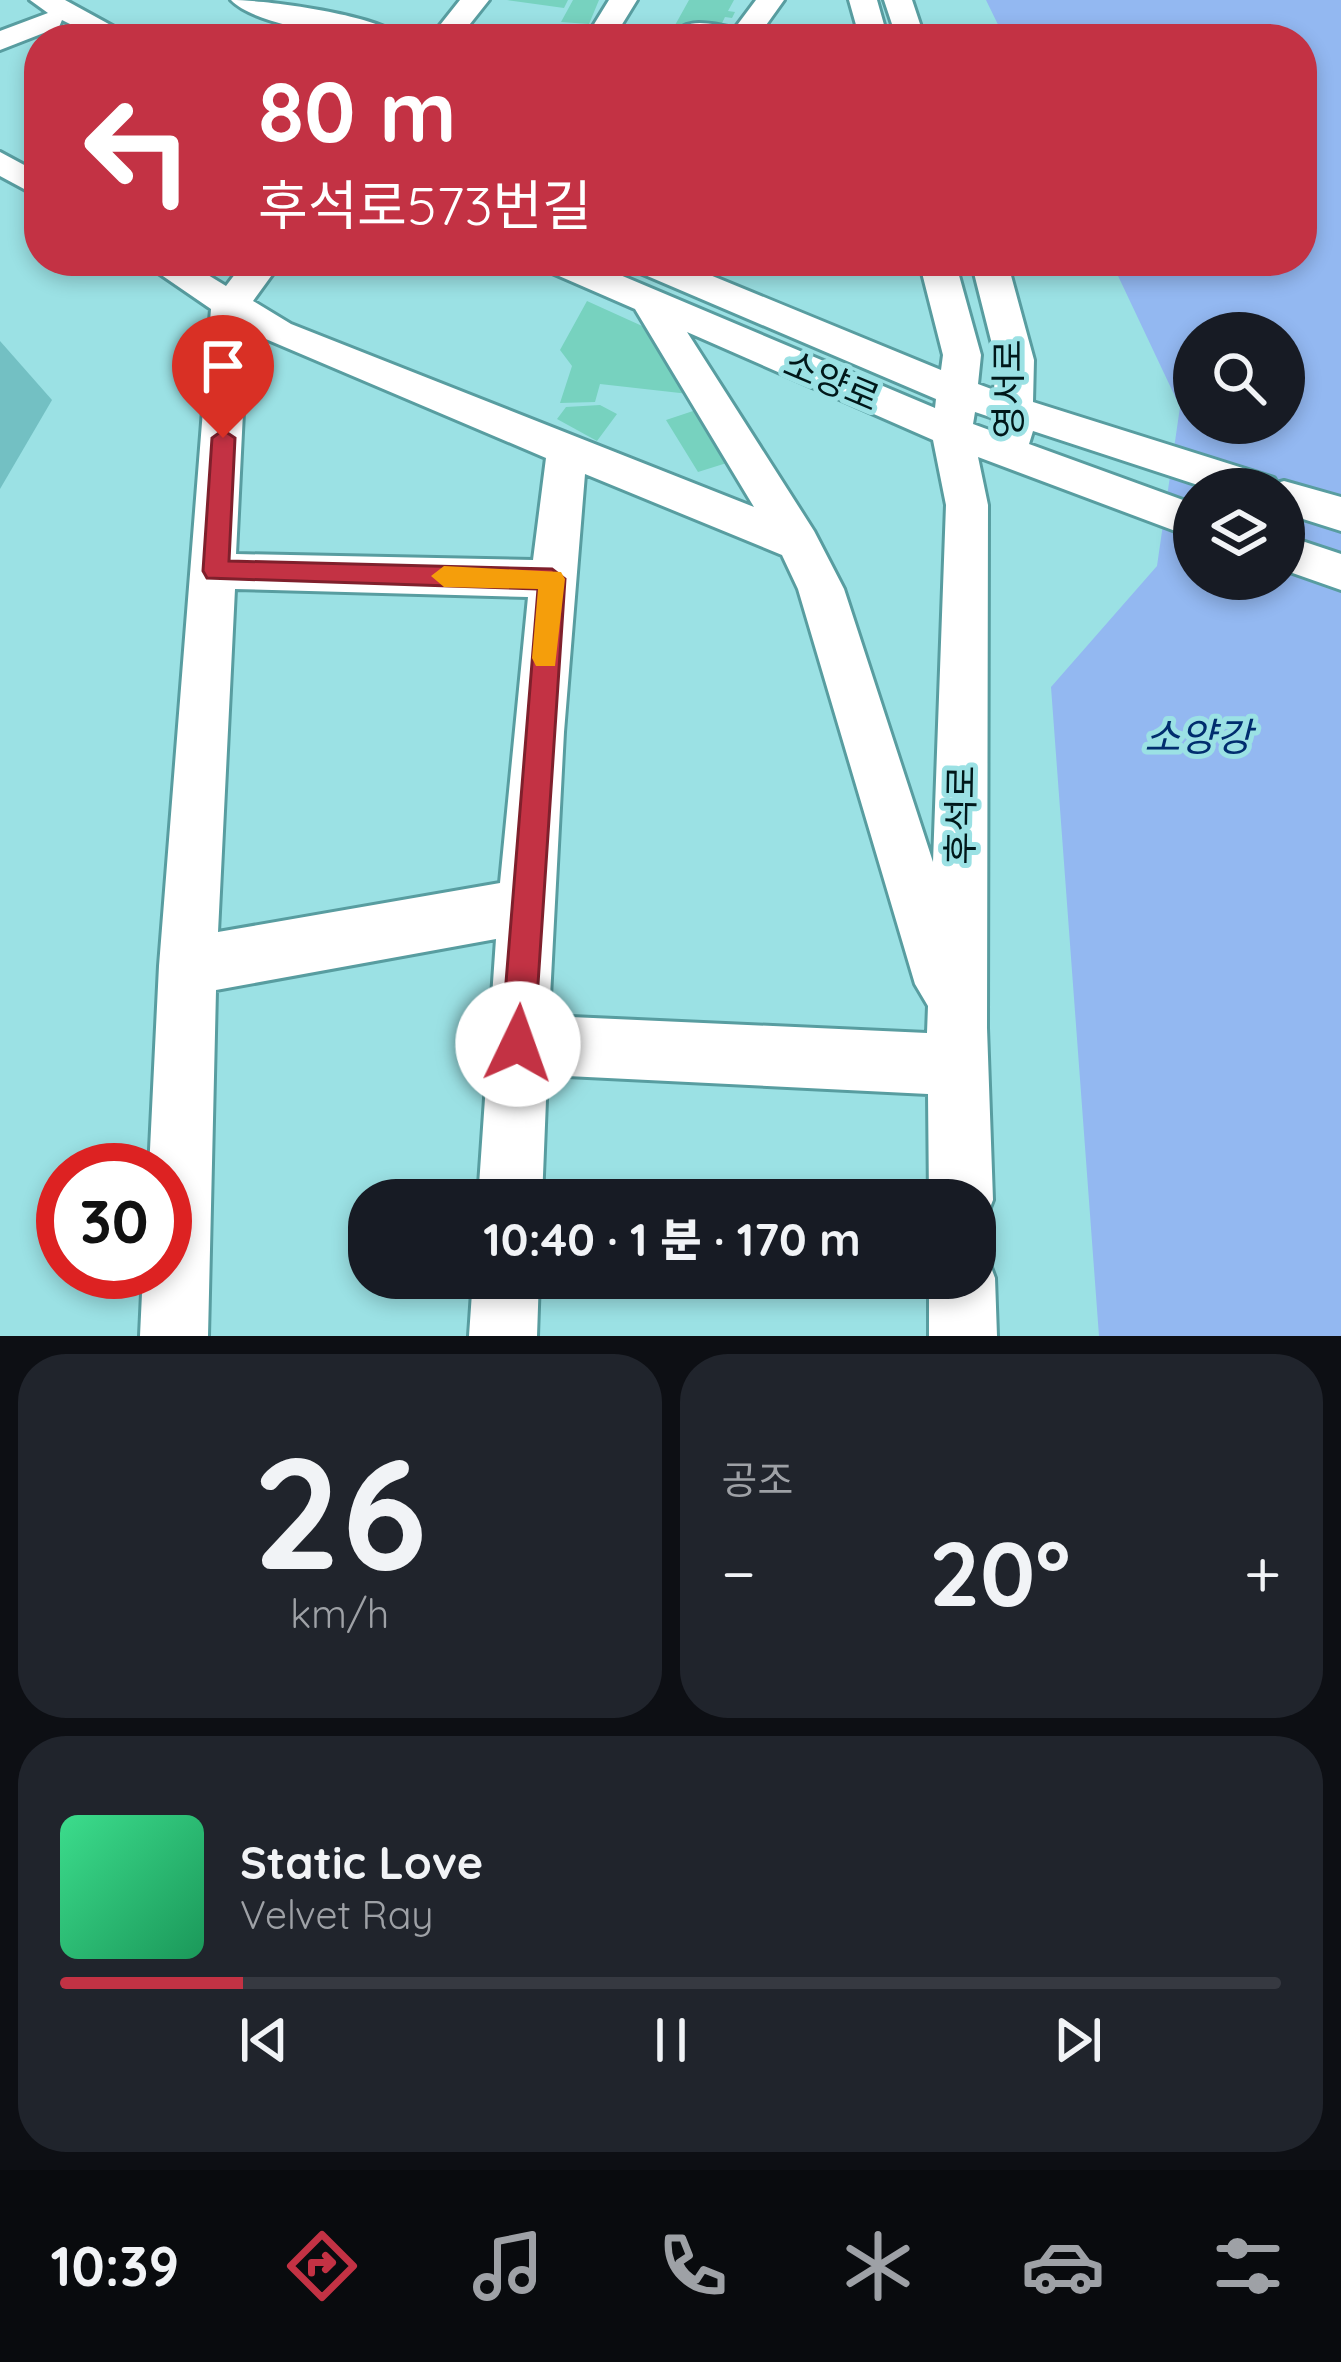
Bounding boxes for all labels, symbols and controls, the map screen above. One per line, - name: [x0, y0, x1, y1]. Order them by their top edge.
- text: 80 m: [258, 58, 457, 163]
- icon: left: [60, 72, 216, 228]
- text: 후석로573번길: [258, 171, 592, 239]
- map controls: [1173, 312, 1305, 600]
- button: search: [1173, 312, 1305, 444]
- pin: [172, 315, 274, 438]
- icon: arrive: [190, 333, 256, 399]
- street label: 영서로: [985, 339, 1030, 439]
- street label: 소양로: [777, 340, 887, 420]
- button: layers: [1173, 468, 1305, 600]
- water label: 소양강: [1144, 712, 1257, 761]
- street label: 후석로: [937, 765, 983, 865]
- position arrow: [455, 981, 581, 1107]
- speed limit sign: 30: [36, 1143, 192, 1299]
- text: 10:40 · 1 분 · 170 m: [483, 1211, 861, 1267]
- text: 26: [252, 1413, 427, 1608]
- text: 공조: [722, 1455, 793, 1504]
- text: 20°: [929, 1516, 1071, 1629]
- text: −: [722, 1531, 756, 1614]
- text: +: [1244, 1531, 1281, 1614]
- text: km/h: [290, 1589, 389, 1638]
- text: Static Love: [240, 1834, 483, 1890]
- text: Velvet Ray: [240, 1890, 433, 1939]
- icon: previous: [231, 2007, 297, 2073]
- icon: pause: [638, 2007, 704, 2073]
- icon: next: [1045, 2007, 1111, 2073]
- icon: directions: [280, 2224, 364, 2308]
- icon: music: [466, 2224, 550, 2308]
- icon: phone: [651, 2224, 735, 2308]
- icon: climate: [836, 2224, 920, 2308]
- icon: car: [1021, 2224, 1105, 2308]
- icon: filters: [1206, 2224, 1290, 2308]
- text: 10:39: [51, 2232, 179, 2300]

